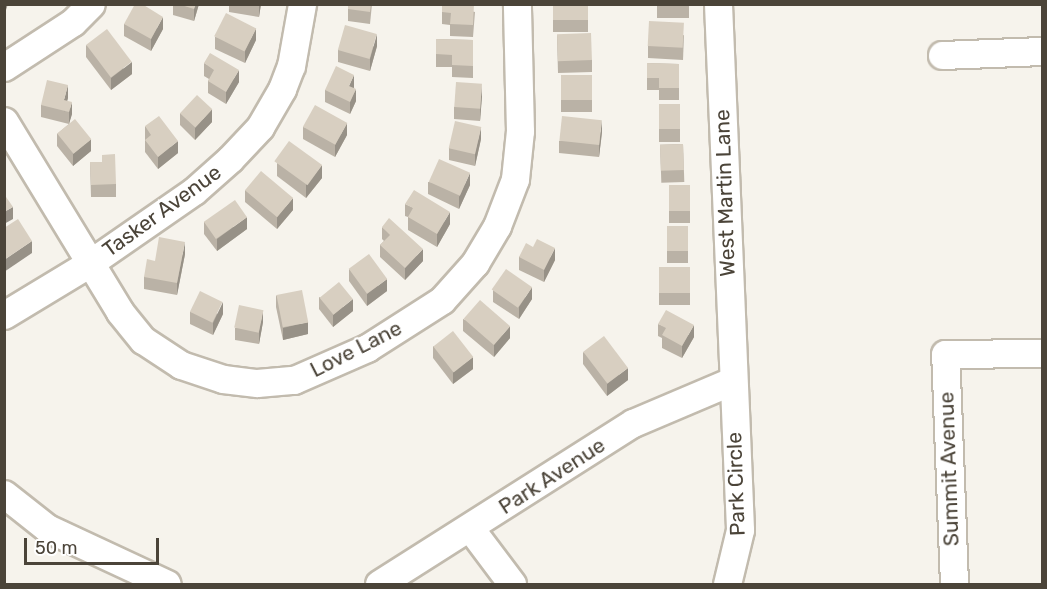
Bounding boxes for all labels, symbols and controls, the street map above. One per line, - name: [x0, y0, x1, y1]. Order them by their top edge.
- street label: West Martin Lane: [709, 109, 741, 277]
- street label: Tasker Avenue: [97, 159, 227, 263]
- street label: Love Lane: [306, 315, 406, 383]
- street label: Summit Avenue: [934, 391, 964, 547]
- street label: Park Avenue: [494, 432, 610, 520]
- street label: Park Circle: [722, 432, 750, 536]
- scale bar: [27, 526, 162, 564]
- text: 50 m: [35, 537, 78, 559]

